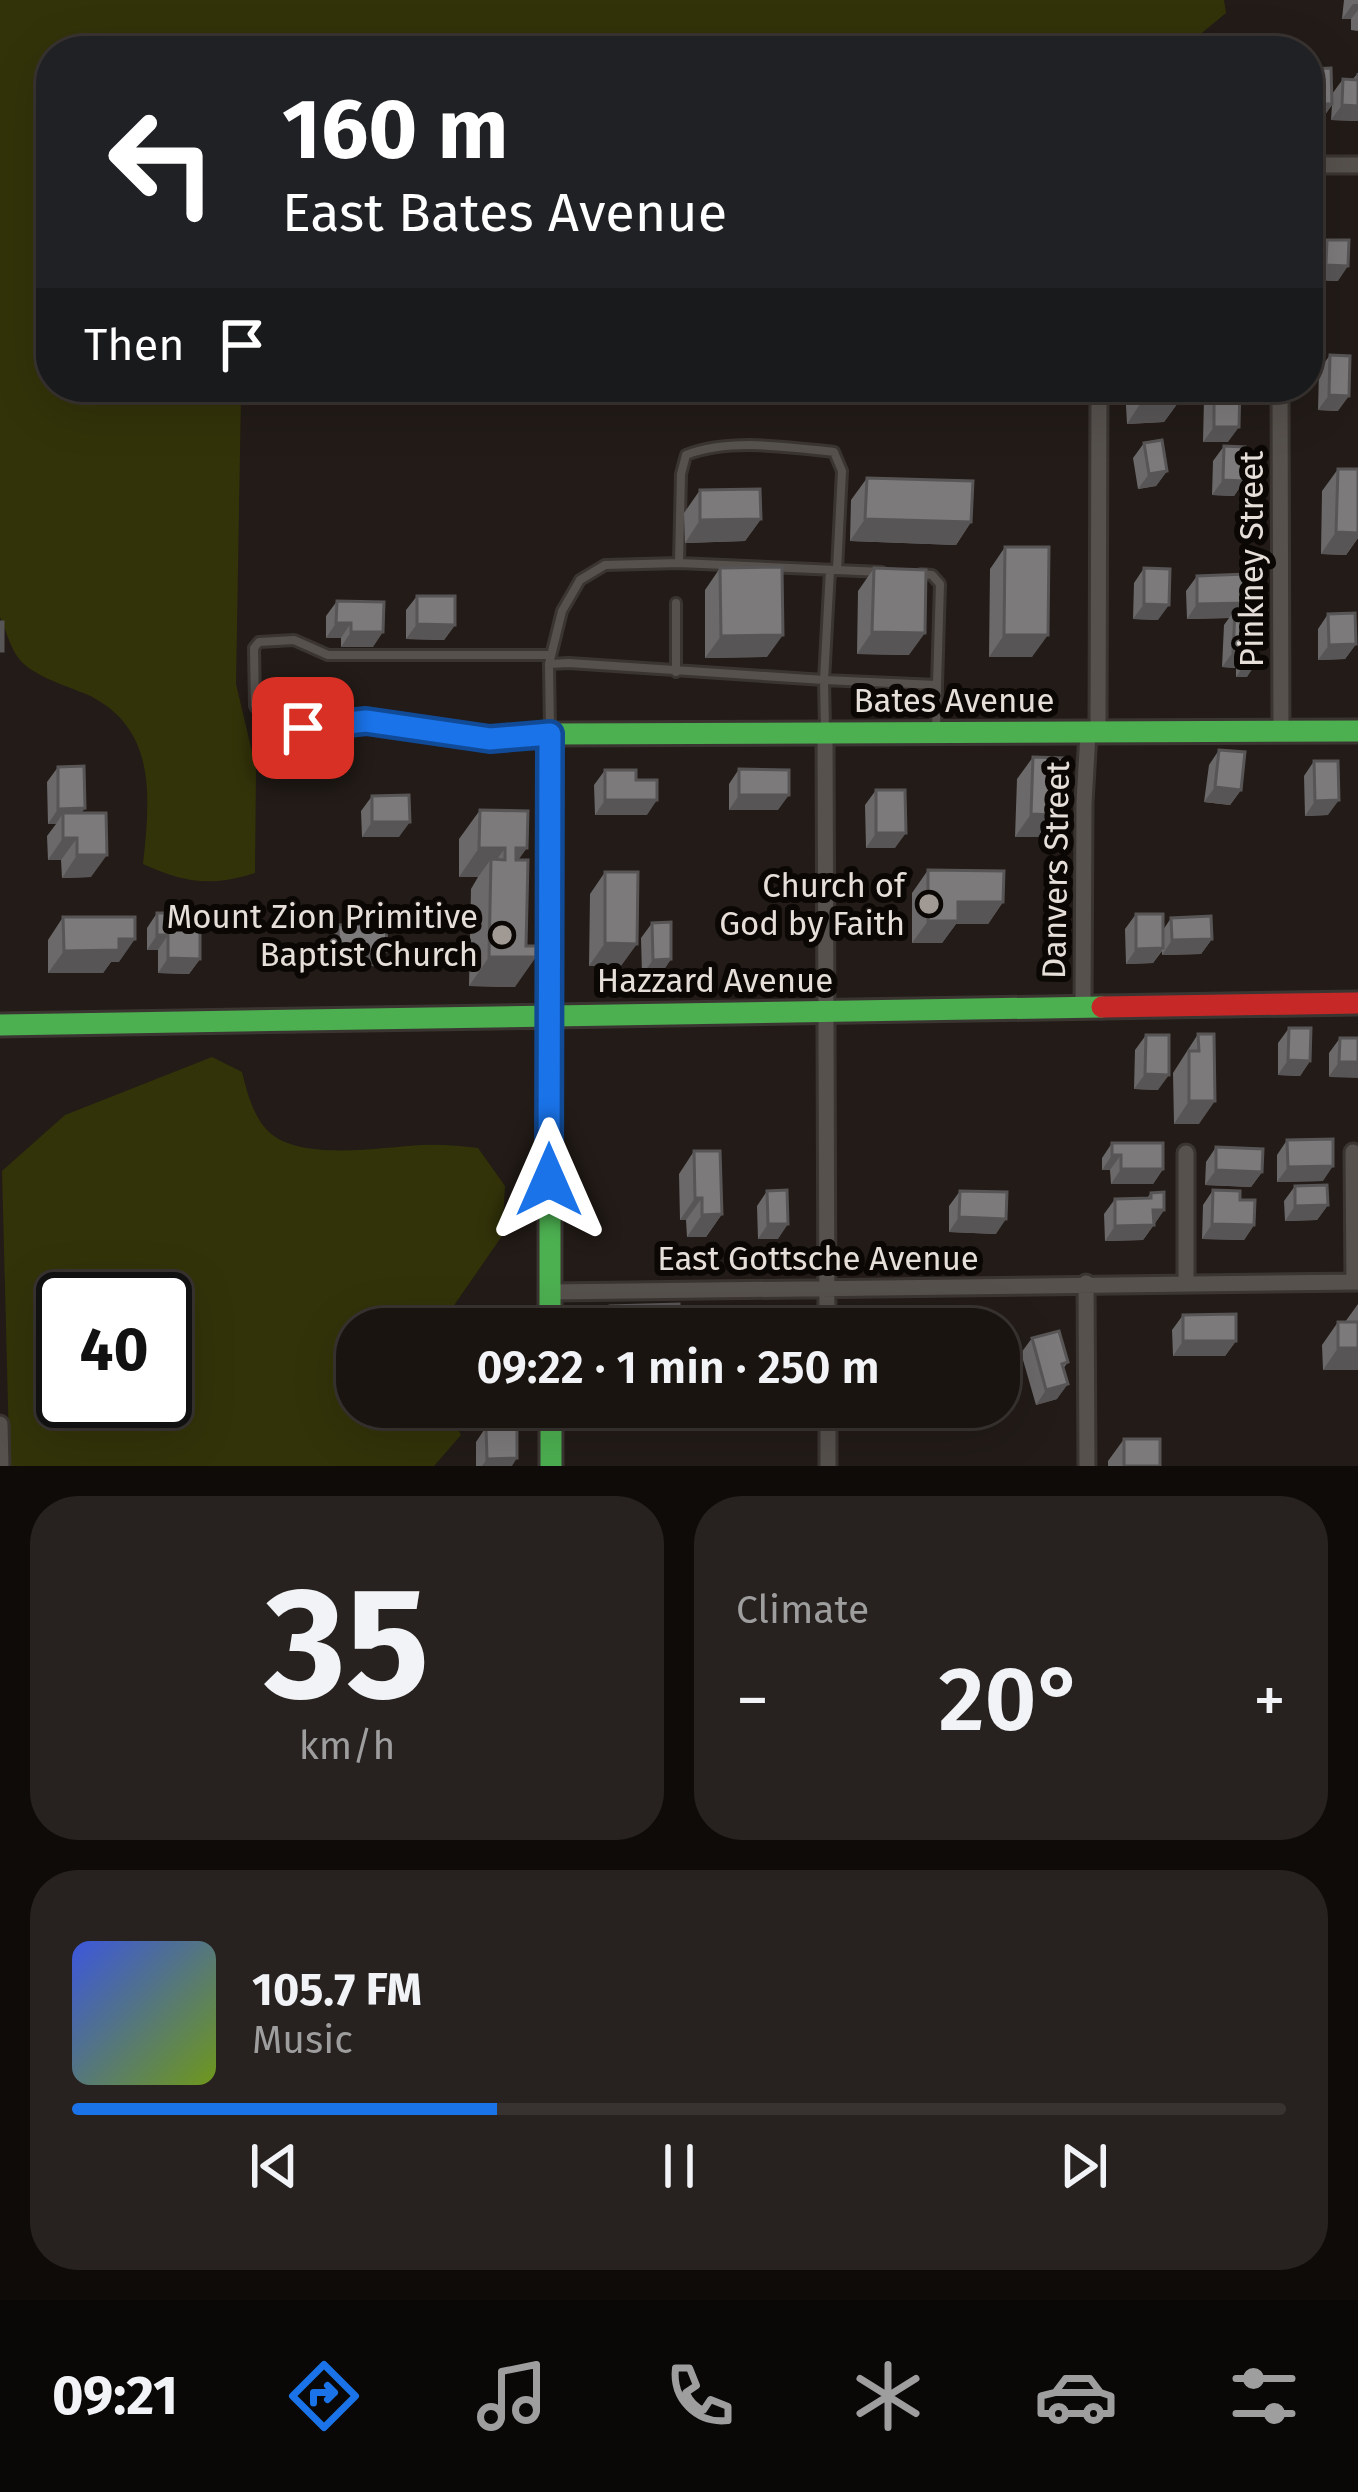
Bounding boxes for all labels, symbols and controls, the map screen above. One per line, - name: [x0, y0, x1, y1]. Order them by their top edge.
- text: 160 m: [282, 79, 508, 180]
- icon: left: [84, 84, 240, 240]
- text: East Bates Avenue: [282, 181, 727, 245]
- icon: arrive: [209, 312, 275, 378]
- text: Then: [84, 318, 185, 372]
- street label: Pinkney Street: [1232, 451, 1272, 667]
- pin: [252, 677, 354, 779]
- street label: Bates Avenue: [853, 681, 1055, 721]
- icon: arrive: [270, 695, 336, 761]
- street label: Danvers Street: [1034, 761, 1078, 979]
- place label: Church of God by Faith: [719, 866, 908, 944]
- marker: Church of God by Faith: [916, 891, 942, 917]
- place label: Mount Zion Primitive Baptist Church: [167, 897, 478, 975]
- marker: Mount Zion Primitive Baptist Church: [489, 922, 515, 948]
- street label: Hazzard Avenue: [597, 961, 833, 1001]
- position arrow: [486, 1117, 612, 1243]
- street label: East Gottsche Avenue: [657, 1239, 979, 1279]
- speed limit sign: 40: [36, 1272, 192, 1428]
- text: 09:22 · 1 min · 250 m: [476, 1341, 880, 1395]
- text: 35: [265, 1551, 429, 1738]
- text: Climate: [736, 1587, 869, 1633]
- text: 20°: [938, 1646, 1084, 1754]
- text: −: [736, 1661, 769, 1740]
- text: +: [1253, 1661, 1286, 1740]
- text: km/h: [299, 1723, 395, 1769]
- text: 105.7 FM: [252, 1963, 422, 2017]
- text: Music: [252, 2017, 353, 2063]
- icon: previous: [241, 2133, 307, 2199]
- icon: pause: [646, 2133, 712, 2199]
- icon: next: [1051, 2133, 1117, 2199]
- icon: directions: [282, 2354, 366, 2438]
- icon: music: [470, 2354, 554, 2438]
- icon: phone: [658, 2354, 742, 2438]
- icon: climate: [846, 2354, 930, 2438]
- icon: car: [1034, 2354, 1118, 2438]
- icon: filters: [1222, 2354, 1306, 2438]
- text: 09:21: [52, 2364, 178, 2428]

